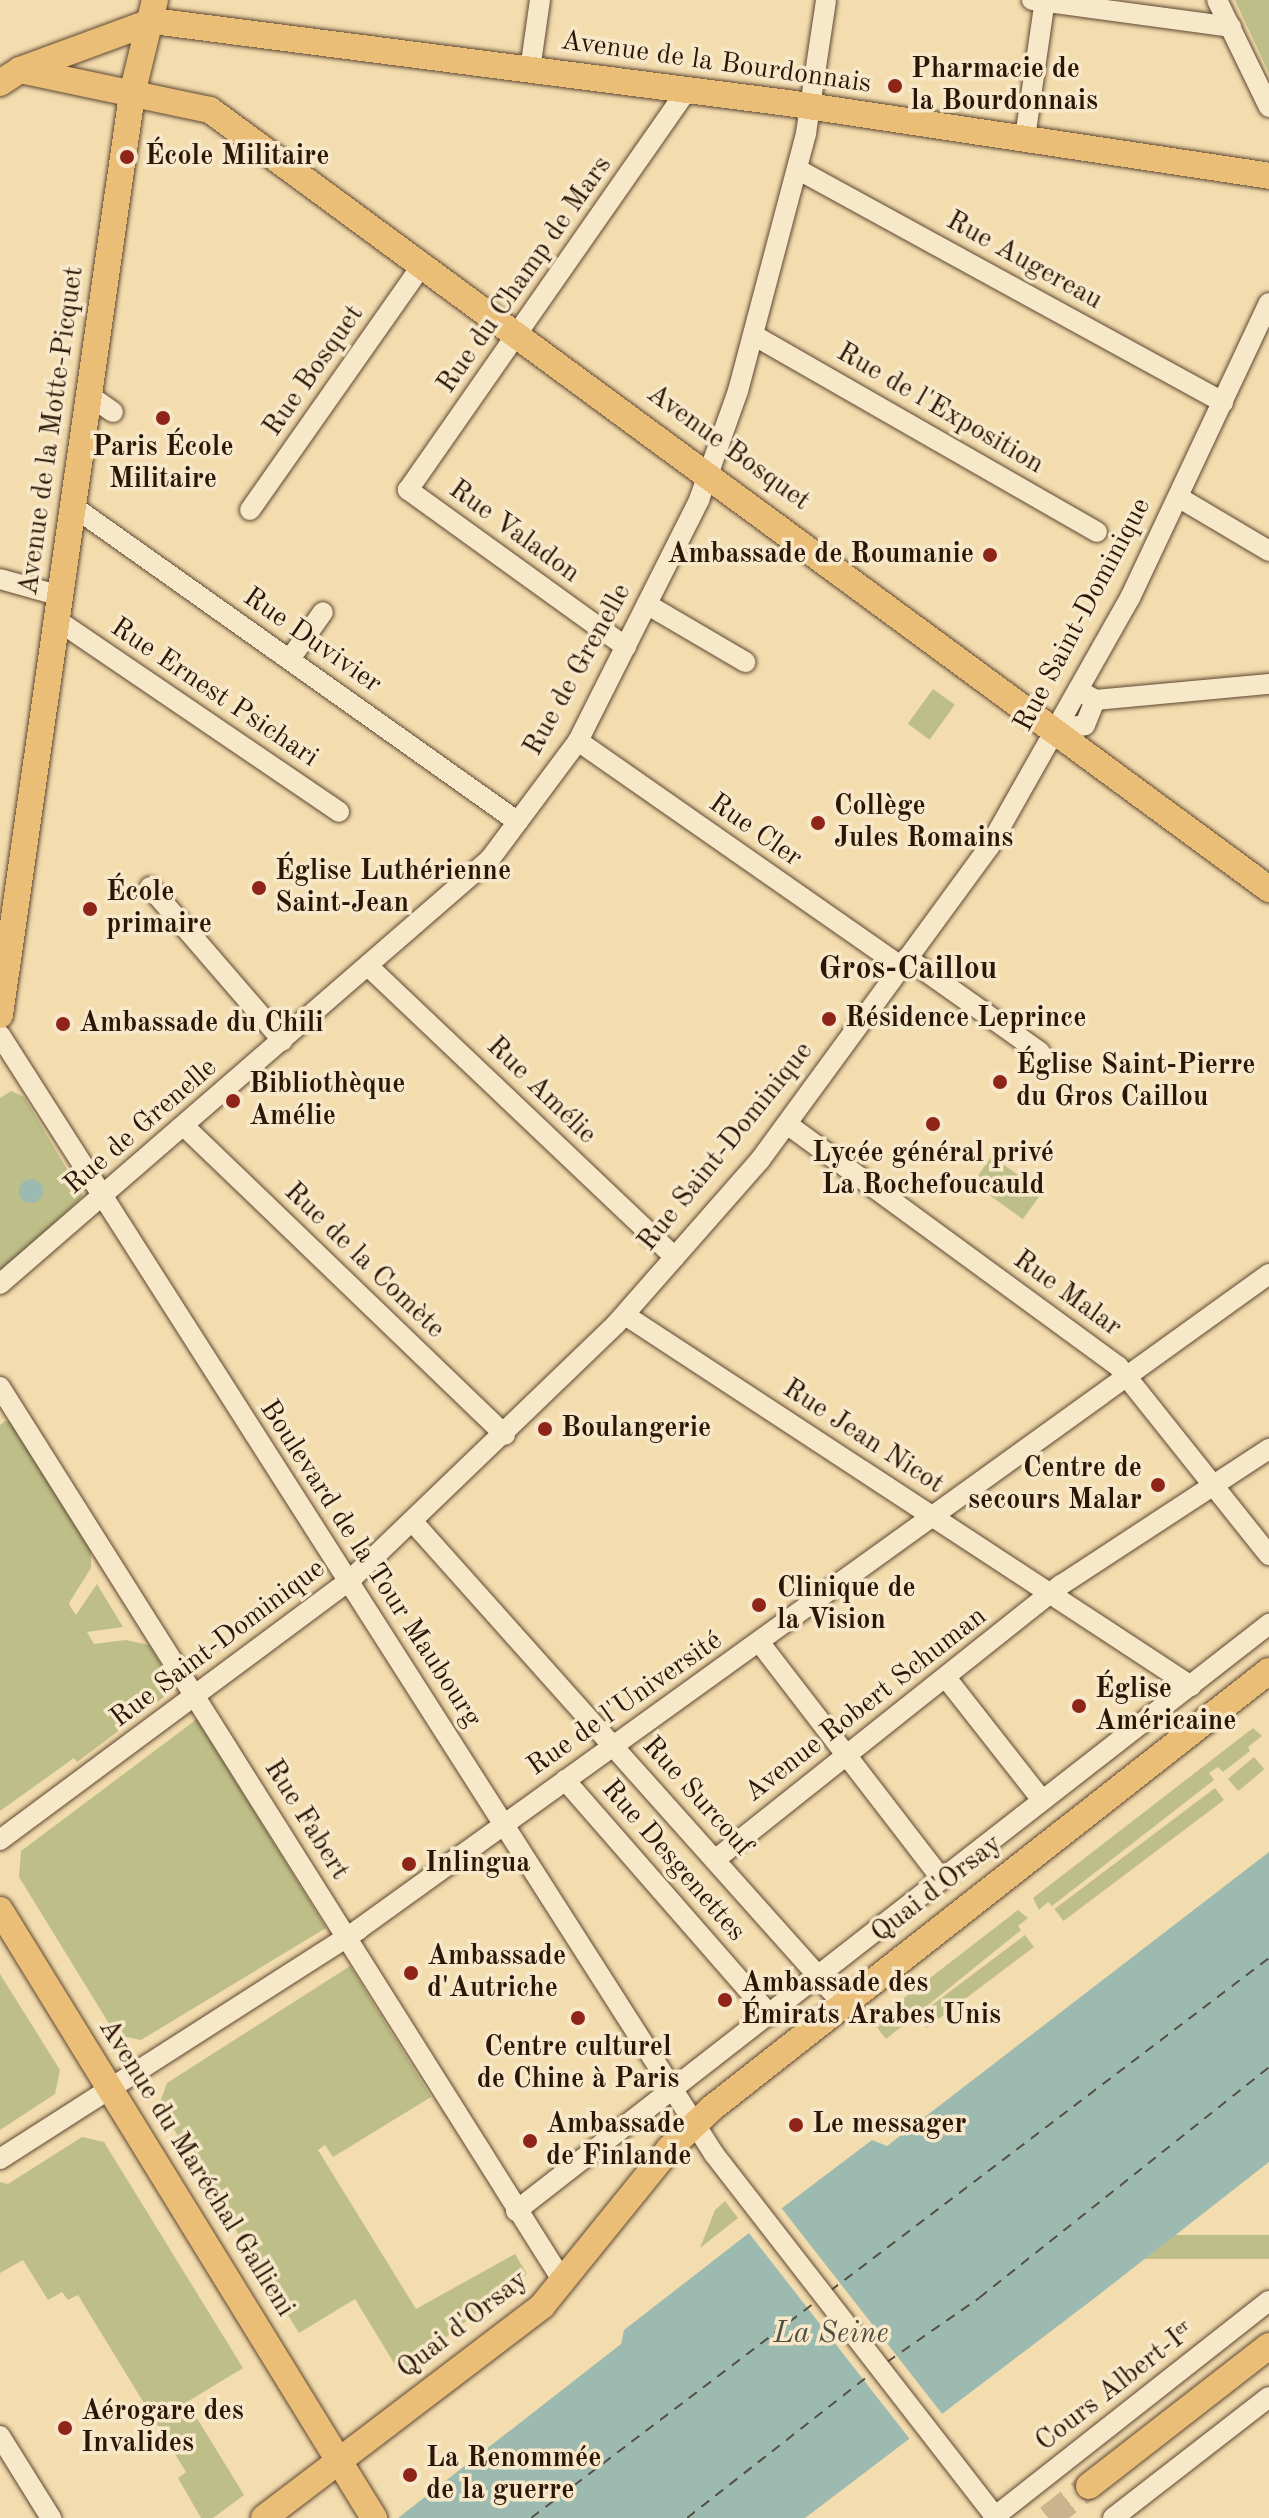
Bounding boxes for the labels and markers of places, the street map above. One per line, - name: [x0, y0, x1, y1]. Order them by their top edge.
- place label: Pharmacie de la Bourdonnais: [911, 53, 1098, 119]
- marker: Pharmacie de la Bourdonnais: [886, 77, 904, 95]
- place label: École Militaire: [145, 140, 329, 174]
- marker: École Militaire: [116, 146, 138, 168]
- marker: Paris École Militaire: [154, 409, 172, 427]
- place label: Paris École Militaire: [92, 431, 234, 497]
- place label: Ambassade de Roumanie: [667, 538, 974, 572]
- marker: Ambassade de Roumanie: [981, 546, 999, 564]
- place label: Collège Jules Romains: [834, 790, 1013, 856]
- marker: Collège Jules Romains: [809, 814, 827, 832]
- place label: Église Luthérienne Saint-Jean: [275, 855, 511, 921]
- place label: École primaire: [106, 876, 212, 942]
- marker: Église Luthérienne Saint-Jean: [250, 879, 268, 897]
- marker: École primaire: [81, 900, 99, 918]
- place label: Résidence Leprince: [845, 1002, 1087, 1036]
- place label: Ambassade du Chili: [79, 1007, 324, 1041]
- marker: Résidence Leprince: [820, 1010, 838, 1028]
- marker: Ambassade du Chili: [54, 1015, 72, 1033]
- place label: Église Saint-Pierre du Gros Caillou: [1016, 1049, 1256, 1115]
- place label: Bibliothèque Amélie: [249, 1068, 405, 1134]
- marker: Église Saint-Pierre du Gros Caillou: [991, 1073, 1009, 1091]
- marker: Bibliothèque Amélie: [224, 1092, 242, 1110]
- marker: Lycée général privé La Rochefoucauld: [924, 1115, 942, 1133]
- place label: Lycée général privé La Rochefoucauld: [812, 1137, 1054, 1203]
- place label: Boulangerie: [561, 1412, 711, 1446]
- marker: Boulangerie: [536, 1420, 554, 1438]
- place label: Centre de secours Malar: [968, 1452, 1142, 1518]
- marker: Centre de secours Malar: [1149, 1476, 1167, 1494]
- place label: Clinique de la Vision: [777, 1572, 916, 1638]
- marker: Clinique de la Vision: [748, 1594, 770, 1616]
- place label: Église Américaine: [1095, 1673, 1237, 1739]
- marker: Église Américaine: [1070, 1697, 1088, 1715]
- place label: Inlingua: [425, 1847, 531, 1881]
- marker: Inlingua: [400, 1855, 418, 1873]
- place label: Ambassade d'Autriche: [427, 1940, 566, 2006]
- marker: Ambassade d'Autriche: [402, 1964, 420, 1982]
- place label: Ambassade des Émirats Arabes Unis: [741, 1967, 1001, 2033]
- marker: Ambassade des Émirats Arabes Unis: [716, 1991, 734, 2009]
- marker: Centre culturel de Chine à Paris: [569, 2009, 587, 2027]
- place label: Centre culturel de Chine à Paris: [477, 2031, 679, 2097]
- place label: Ambassade de Finlande: [546, 2108, 691, 2174]
- place label: Le messager: [812, 2108, 967, 2142]
- marker: Le messager: [787, 2116, 805, 2134]
- marker: Ambassade de Finlande: [521, 2132, 539, 2150]
- place label: Aérogare des Invalides: [81, 2395, 244, 2461]
- marker: Aérogare des Invalides: [56, 2419, 74, 2437]
- place label: La Renommée de la guerre: [426, 2442, 601, 2508]
- marker: La Renommée de la guerre: [401, 2466, 419, 2484]

